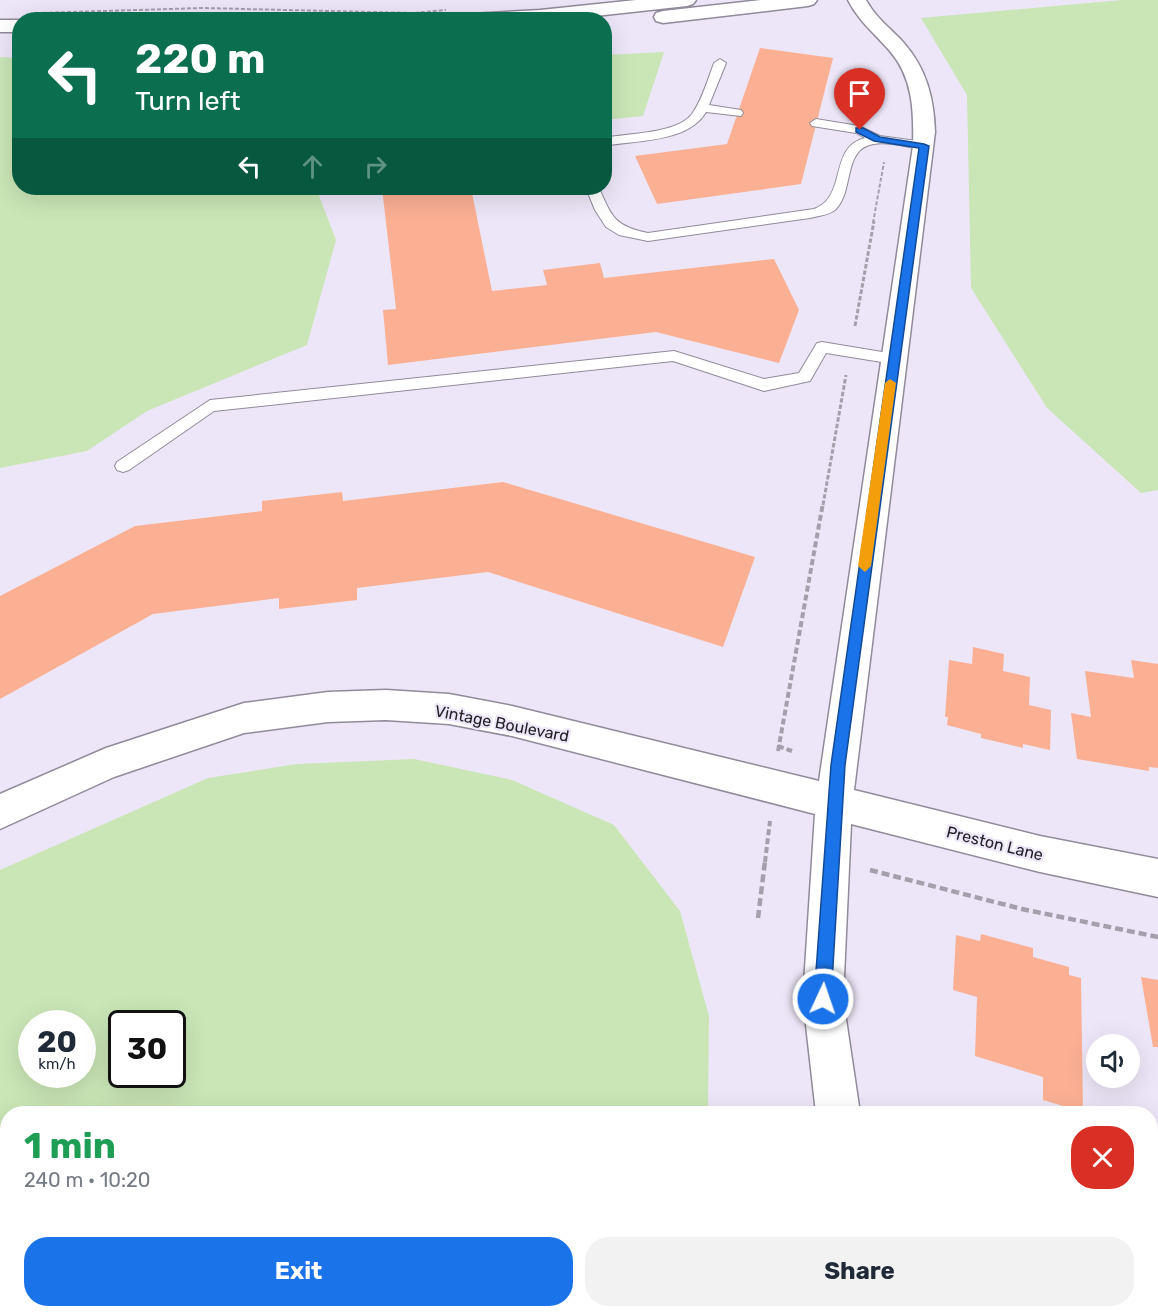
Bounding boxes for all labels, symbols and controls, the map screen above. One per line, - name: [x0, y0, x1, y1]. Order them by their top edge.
- text: 220 m: [135, 34, 266, 84]
- icon: left: [36, 36, 114, 114]
- pin: [834, 68, 885, 130]
- icon: arrive: [843, 77, 876, 110]
- text: Turn left: [135, 85, 240, 117]
- icon: left: [233, 150, 266, 183]
- icon: ahead: [296, 150, 329, 183]
- icon: right: [359, 150, 392, 183]
- street label: Vintage Boulevard: [433, 701, 571, 746]
- street label: Preston Lane: [945, 822, 1045, 865]
- position arrow: [791, 967, 855, 1031]
- speed limit sign: 30: [108, 1010, 186, 1088]
- text: 20: [37, 1024, 77, 1060]
- map controls: [1086, 1034, 1140, 1088]
- button: sound: [1086, 1034, 1140, 1088]
- text: km/h: [38, 1055, 76, 1073]
- text: 1 min: [24, 1124, 116, 1167]
- button: close: [1071, 1126, 1134, 1189]
- text: 240 m · 10:20: [24, 1168, 151, 1192]
- button: Exit: [24, 1237, 573, 1306]
- button: Share: [585, 1237, 1134, 1306]

